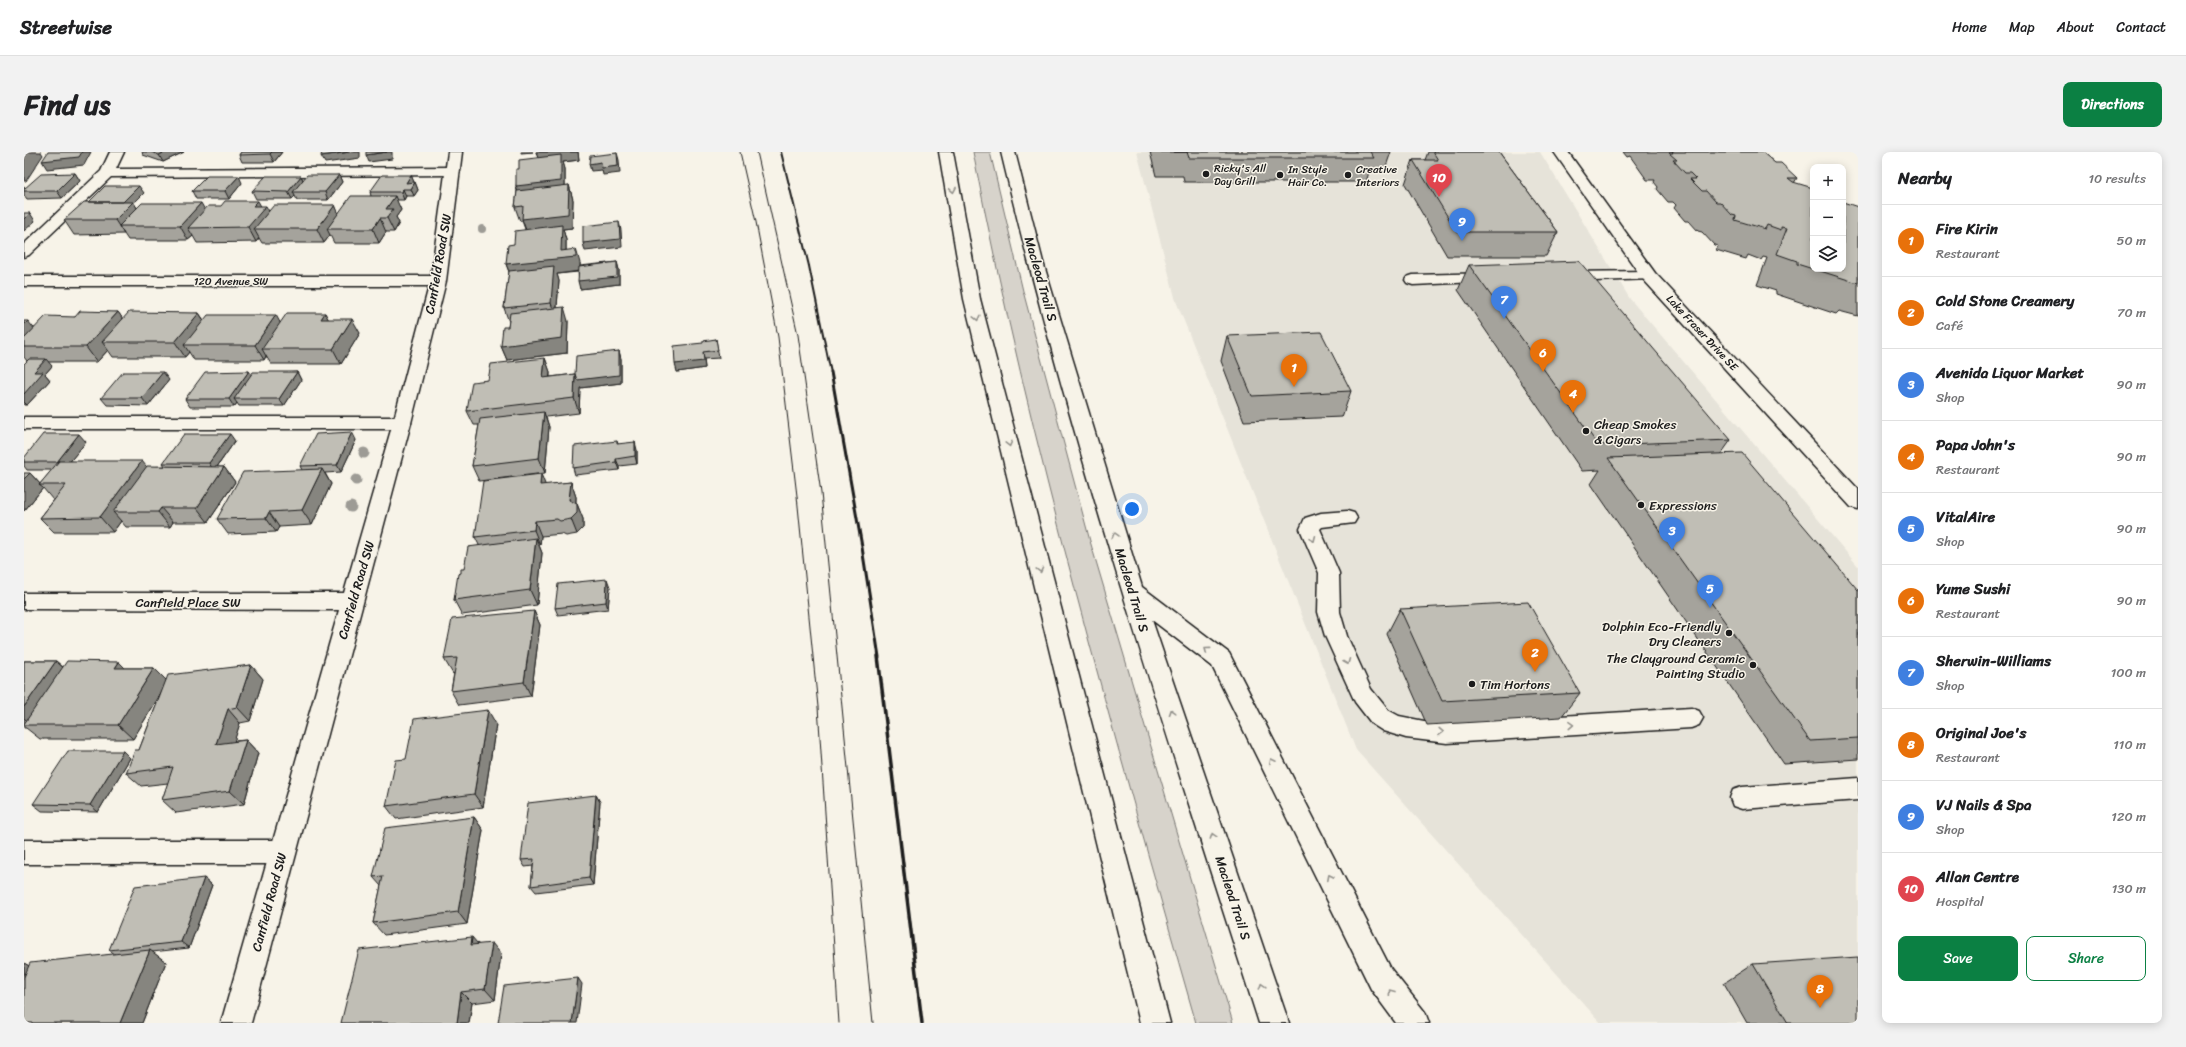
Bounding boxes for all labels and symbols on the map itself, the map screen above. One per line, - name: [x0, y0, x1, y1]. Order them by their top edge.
- place label: Ricky's All Day Grill: [1214, 159, 1267, 191]
- place label: In Style Hair Co.: [1287, 160, 1328, 192]
- place label: Creative Interiors: [1355, 160, 1400, 192]
- pin: 10: [1426, 164, 1452, 197]
- marker: Ricky's All Day Grill: [1201, 169, 1211, 179]
- marker: In Style Hair Co.: [1275, 170, 1285, 180]
- marker: Creative Interiors: [1343, 170, 1353, 180]
- one-way arrow: [948, 187, 957, 194]
- pin: 9: [1449, 208, 1475, 241]
- street label: Canfield Road SW: [418, 211, 458, 316]
- street label: Macleod Trail S: [1018, 234, 1064, 324]
- street label: 120 Avenue SW: [194, 272, 269, 291]
- pin: 7: [1491, 286, 1517, 319]
- street label: Lake Fraser Drive SE: [1661, 290, 1743, 376]
- one-way arrow: [972, 315, 980, 321]
- pin: 6: [1530, 339, 1556, 372]
- pin: 1: [1281, 354, 1307, 387]
- pin: 4: [1560, 380, 1586, 413]
- place label: Cheap Smokes & Cigars: [1594, 413, 1677, 451]
- marker: Cheap Smokes & Cigars: [1581, 426, 1591, 436]
- one-way arrow: [1004, 441, 1012, 447]
- place label: Expressions: [1649, 494, 1718, 517]
- your location: [1122, 499, 1142, 519]
- marker: Expressions: [1636, 500, 1646, 510]
- pin: 3: [1659, 517, 1685, 550]
- one-way arrow: [1112, 532, 1120, 539]
- one-way arrow: [1309, 535, 1317, 542]
- street label: Canfield Road SW: [331, 537, 381, 642]
- street label: Macleod Trail S: [1108, 545, 1156, 635]
- one-way arrow: [1036, 567, 1044, 573]
- pin: 5: [1697, 575, 1723, 608]
- street label: Canfield Place SW: [135, 591, 241, 614]
- place label: Dolphin Eco-Friendly Dry Cleaners: [1602, 615, 1722, 653]
- marker: Dolphin Eco-Friendly Dry Cleaners: [1724, 628, 1734, 638]
- pin: 2: [1522, 639, 1548, 672]
- one-way arrow: [1205, 647, 1212, 654]
- place label: The Clayground Ceramic Painting Studio: [1607, 647, 1746, 685]
- one-way arrow: [1343, 658, 1351, 665]
- marker: The Clayground Ceramic Painting Studio: [1748, 660, 1758, 670]
- place label: Tim Hortons: [1480, 673, 1550, 696]
- marker: Tim Hortons: [1467, 679, 1477, 689]
- one-way arrow: [1168, 709, 1177, 716]
- one-way arrow: [1568, 721, 1574, 730]
- one-way arrow: [1438, 728, 1444, 736]
- one-way arrow: [1269, 757, 1277, 765]
- one-way arrow: [1209, 833, 1218, 840]
- street label: Canfield Road SW: [245, 849, 293, 954]
- street label: Macleod Trail S: [1209, 853, 1257, 943]
- one-way arrow: [1327, 873, 1335, 881]
- pin: 8: [1807, 975, 1833, 1008]
- one-way arrow: [1258, 983, 1267, 990]
- one-way arrow: [1388, 989, 1395, 996]

